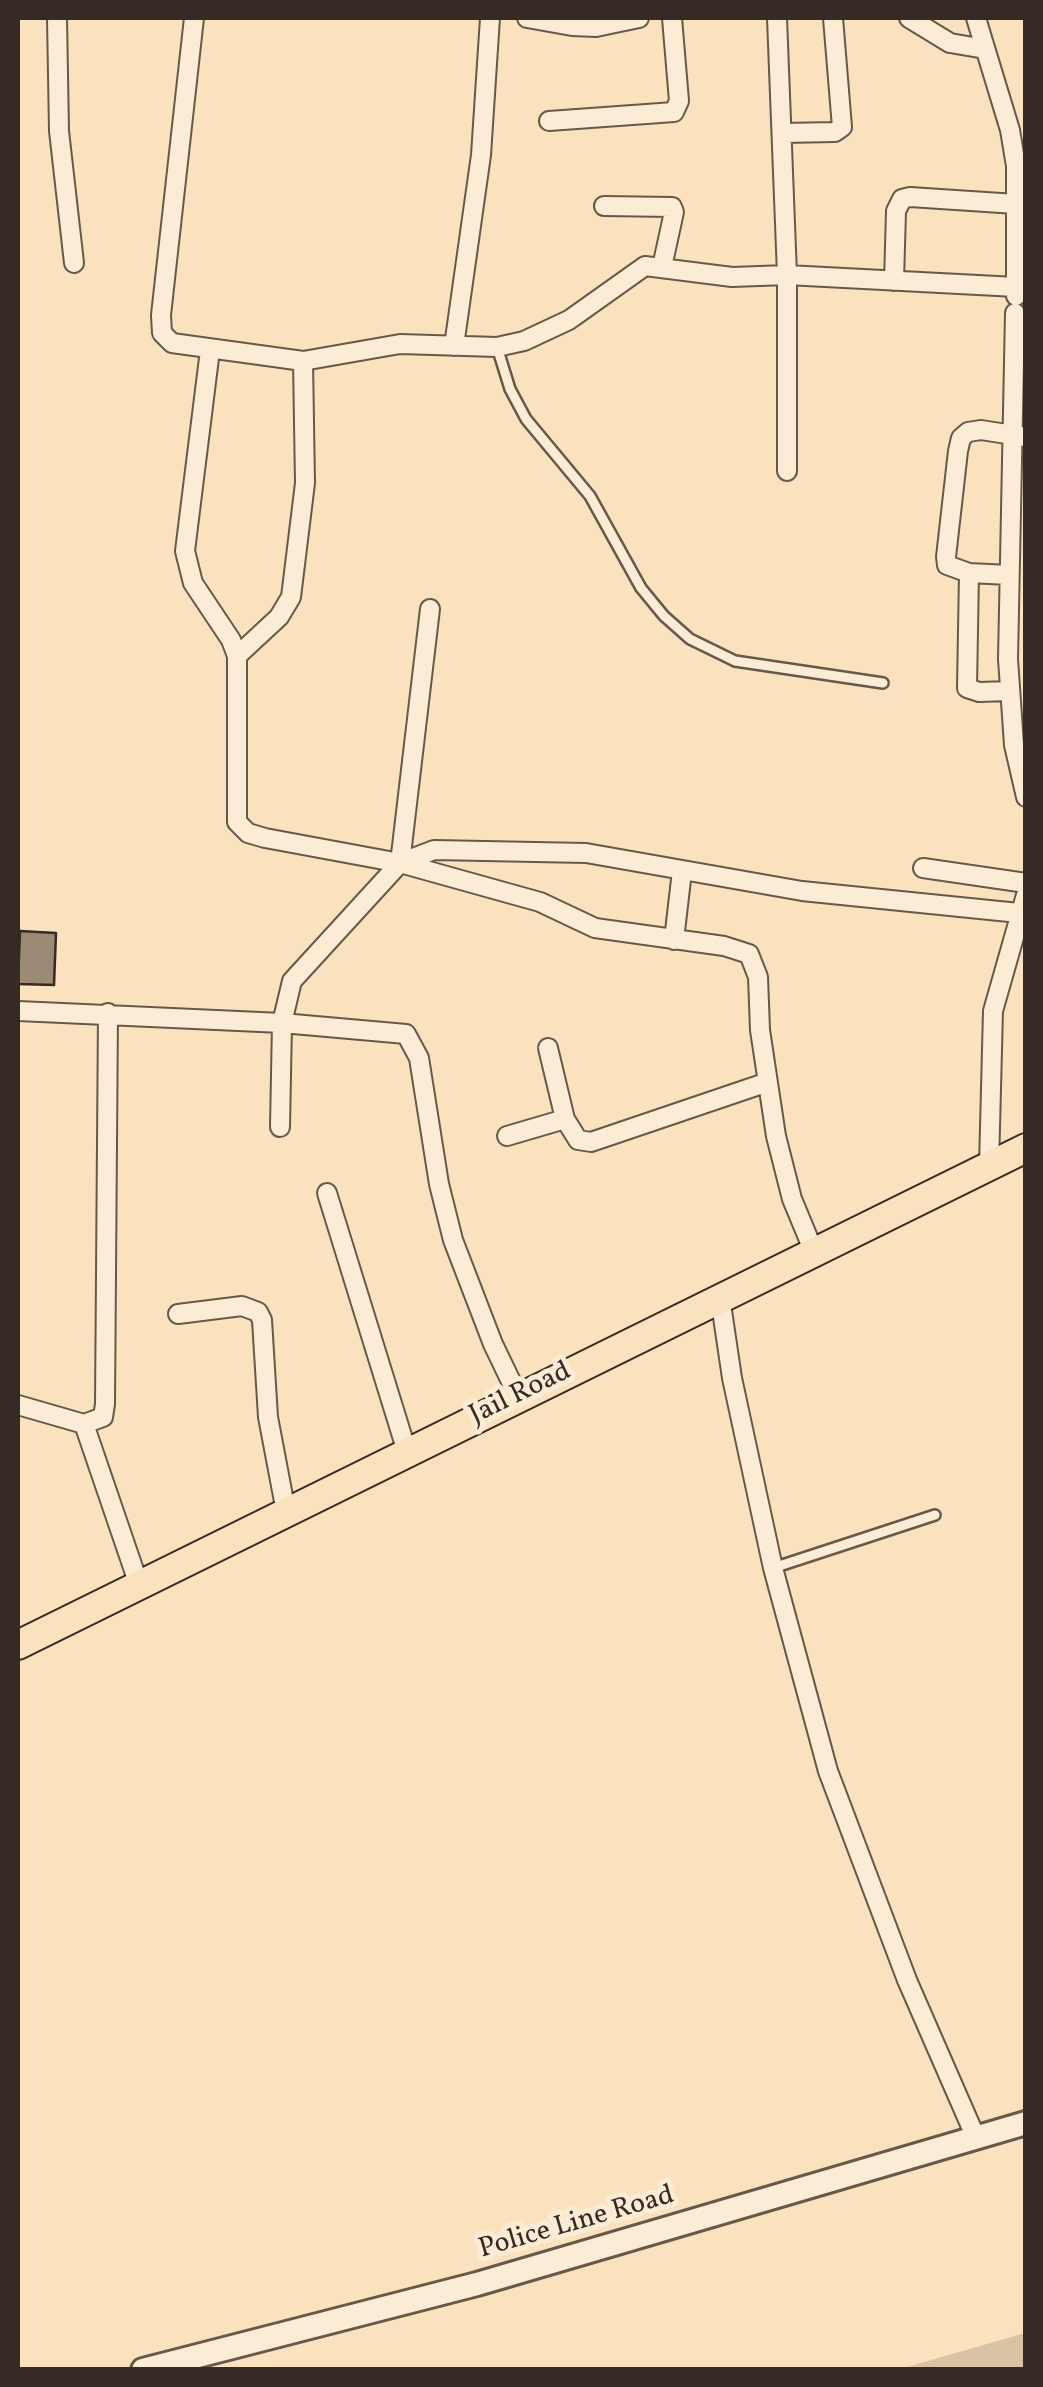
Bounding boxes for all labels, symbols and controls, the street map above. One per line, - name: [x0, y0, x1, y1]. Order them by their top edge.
- street label: Jail Road: [465, 1356, 577, 1434]
- street label: Police Line Road: [476, 2180, 678, 2268]

